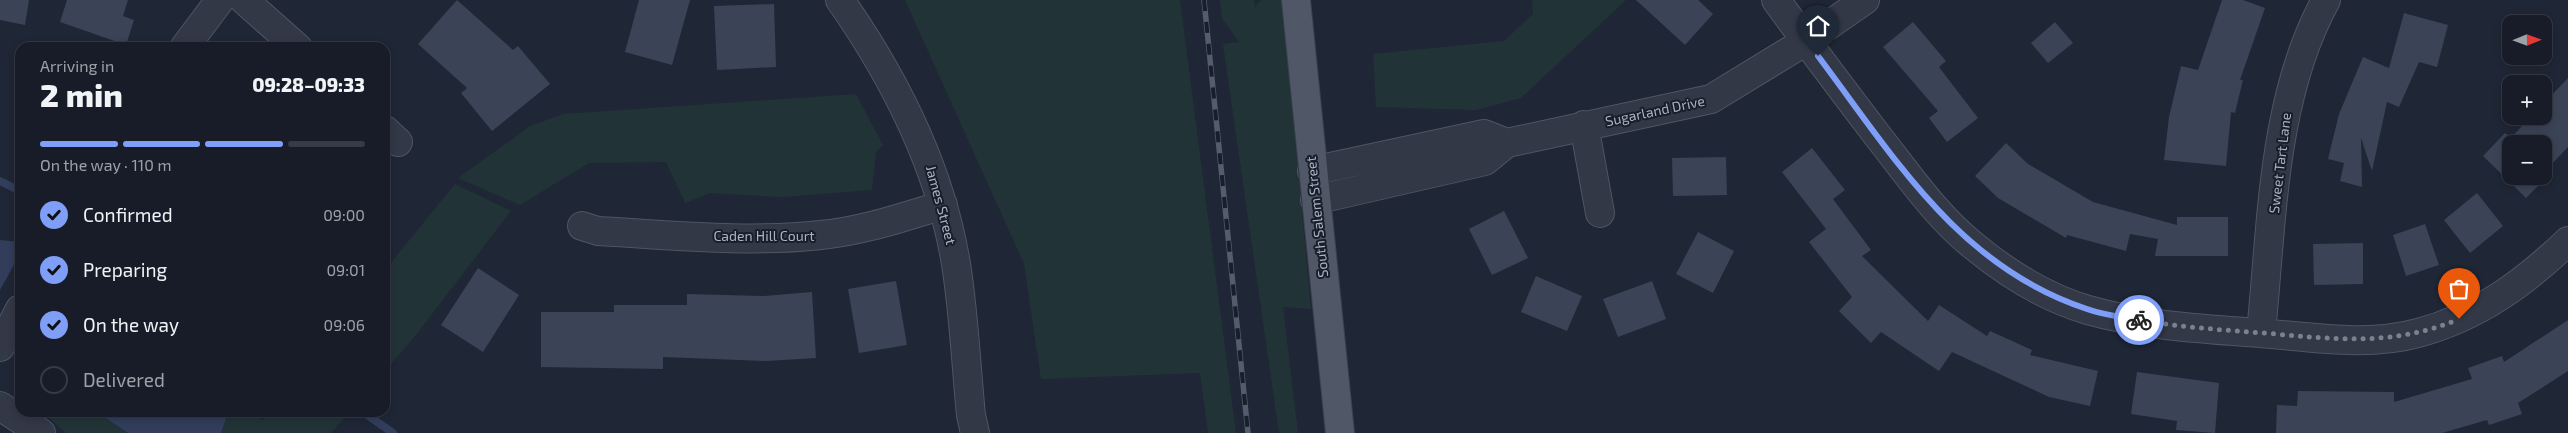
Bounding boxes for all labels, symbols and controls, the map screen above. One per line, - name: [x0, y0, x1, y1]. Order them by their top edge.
- pin: [1797, 5, 1839, 56]
- icon: home: [1804, 12, 1832, 40]
- north arrow: [2502, 15, 2552, 65]
- map controls: [2502, 15, 2552, 185]
- text: Arriving in: [40, 56, 114, 75]
- text: 09:28–09:33: [252, 73, 365, 96]
- text: 2 min: [40, 75, 123, 113]
- button: +: [2502, 75, 2552, 125]
- street label: Sugarland Drive: [1604, 92, 1706, 129]
- street label: Sweet Tart Lane: [2265, 112, 2294, 214]
- button: −: [2502, 135, 2552, 185]
- text: On the way · 110 m: [40, 155, 171, 174]
- street label: South Salem Street: [1302, 156, 1331, 279]
- street label: James Street: [923, 163, 960, 246]
- icon: check: [40, 201, 68, 229]
- text: Confirmed: [83, 203, 173, 226]
- text: 09:00: [323, 205, 365, 224]
- street label: Caden Hill Court: [713, 227, 815, 244]
- icon: check: [40, 256, 68, 284]
- text: Preparing: [83, 258, 167, 281]
- text: 09:01: [326, 260, 365, 279]
- pin: [2438, 268, 2480, 319]
- icon: bag: [2445, 275, 2473, 303]
- courier: [2114, 295, 2164, 345]
- icon: bike: [2125, 306, 2153, 334]
- icon: check: [40, 311, 68, 339]
- text: On the way: [83, 313, 179, 336]
- text: 09:06: [324, 315, 365, 334]
- text: Delivered: [83, 368, 165, 391]

